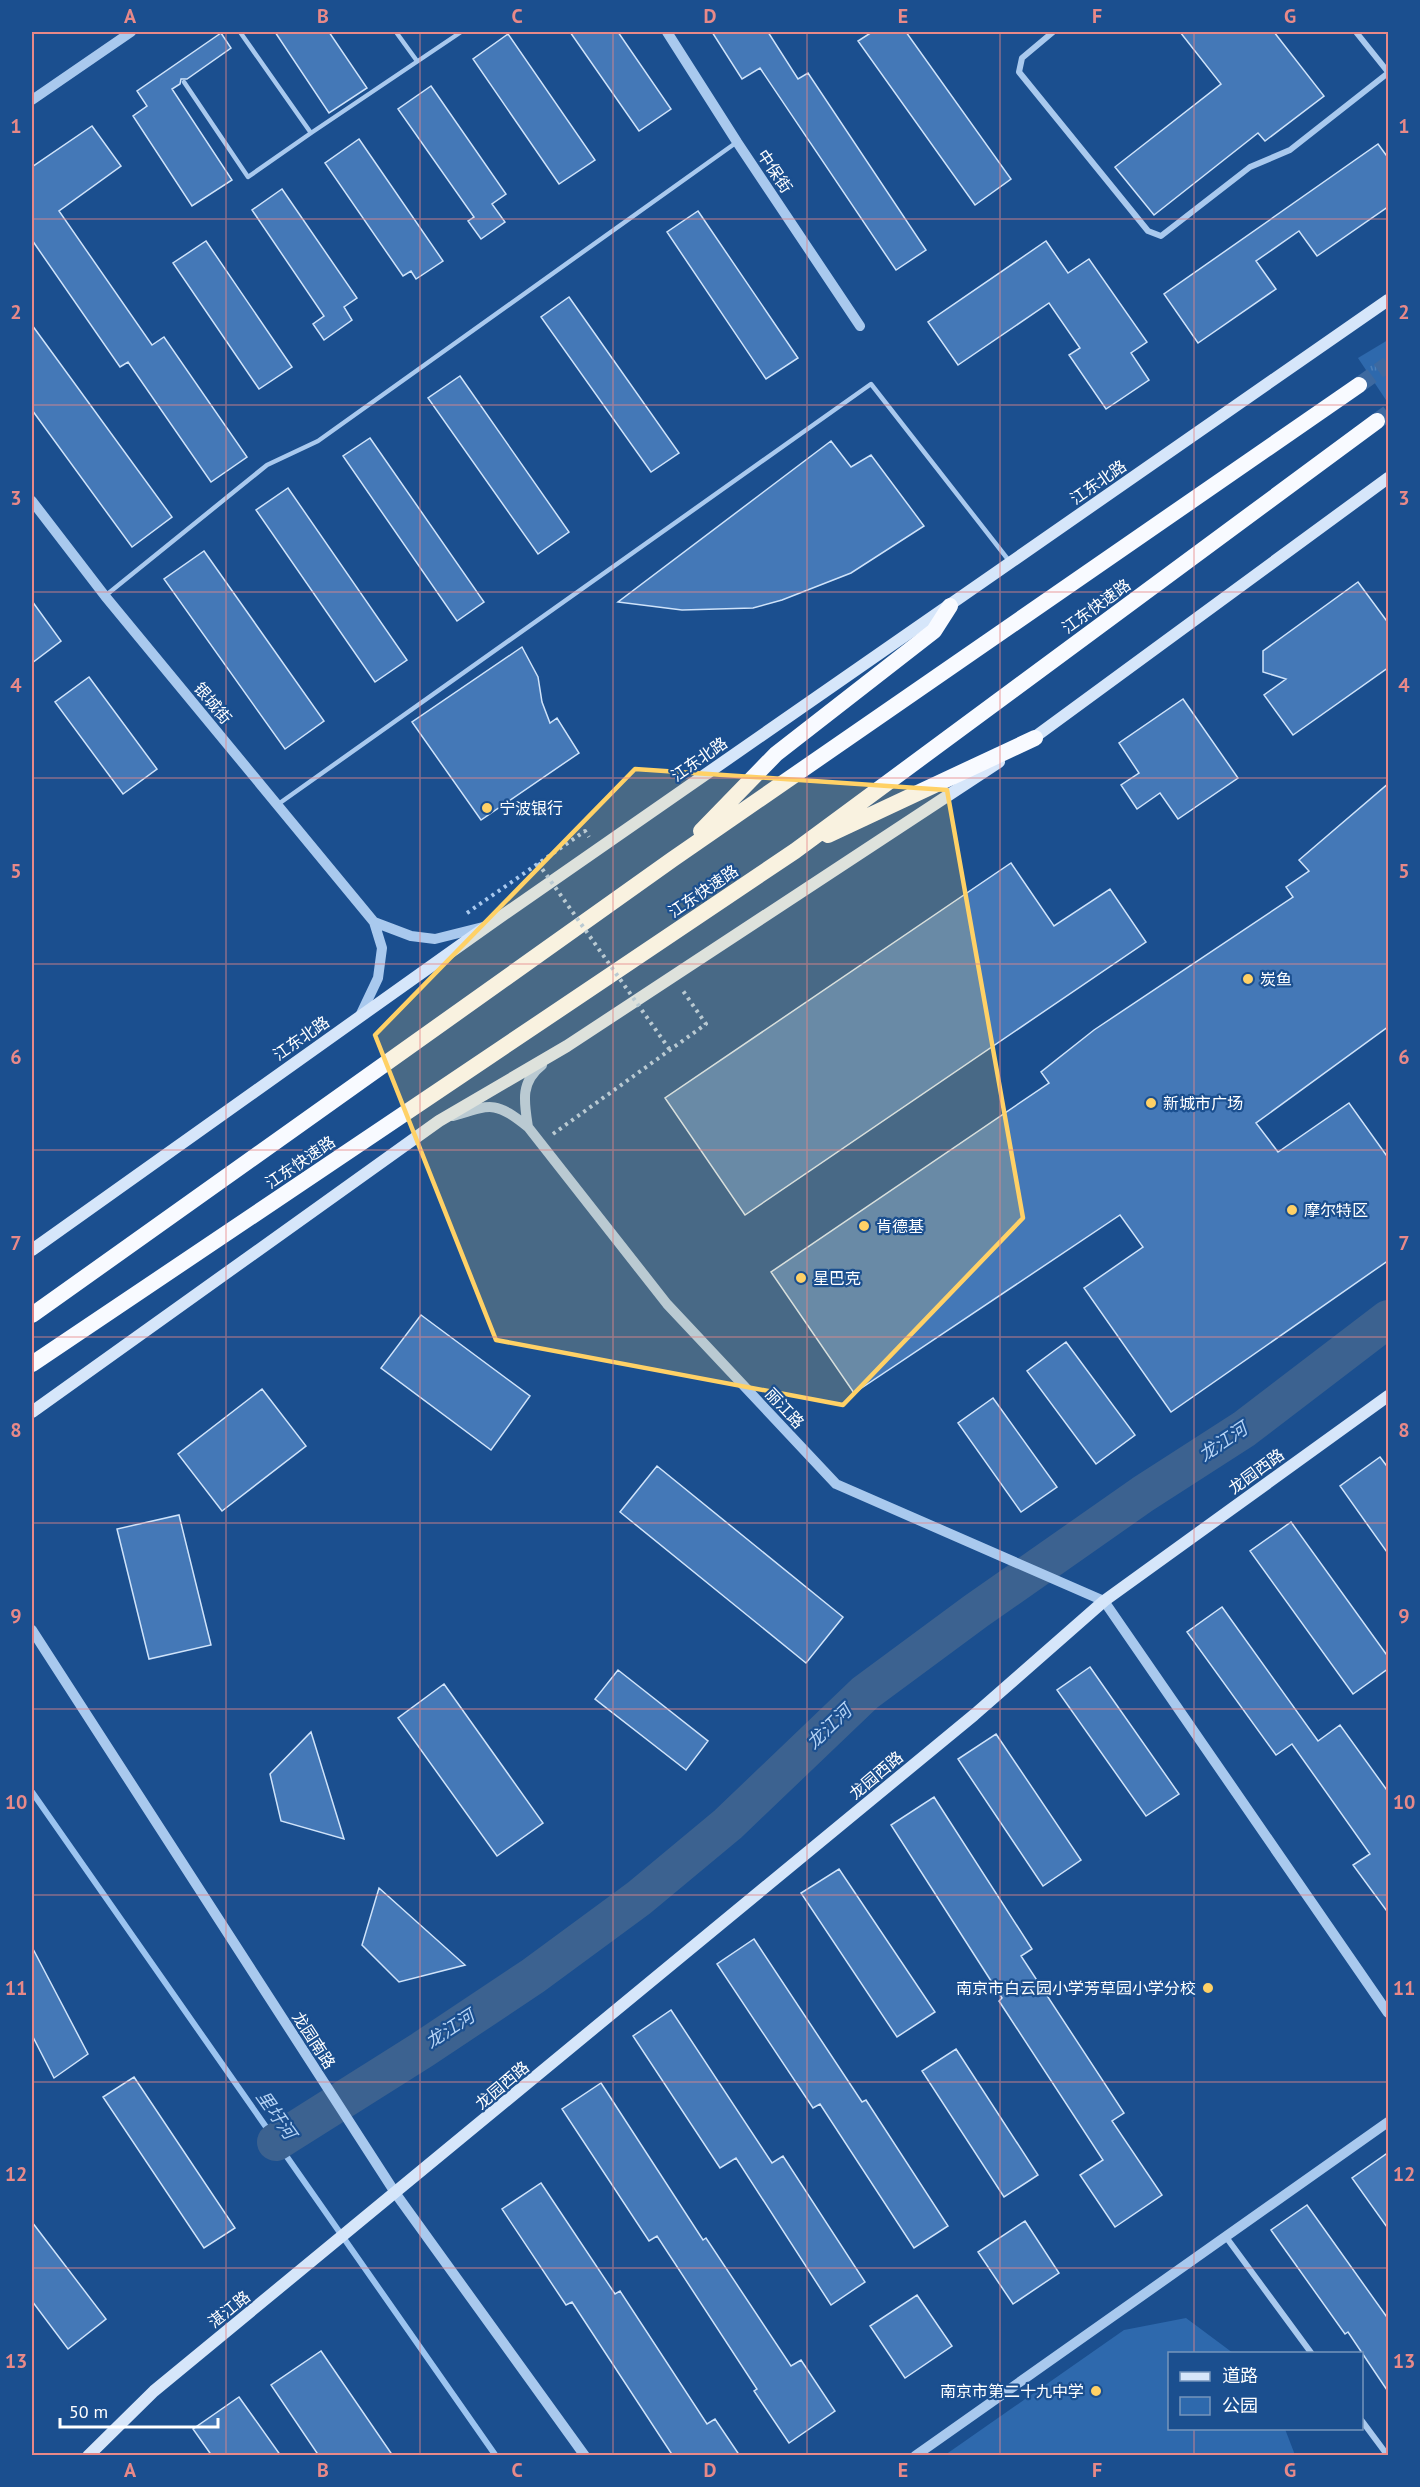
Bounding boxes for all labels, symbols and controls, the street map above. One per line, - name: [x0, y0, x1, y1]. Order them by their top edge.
- text: A: [124, 3, 137, 29]
- text: B: [317, 3, 329, 29]
- text: C: [511, 3, 523, 29]
- text: D: [704, 3, 717, 29]
- text: E: [898, 3, 908, 29]
- text: F: [1092, 3, 1102, 29]
- text: G: [1284, 3, 1296, 29]
- text: 1: [10, 113, 22, 139]
- text: 1: [1398, 113, 1410, 139]
- street label: 中保街: [753, 146, 797, 196]
- text: 2: [10, 299, 22, 325]
- text: 2: [1398, 299, 1410, 325]
- street label: 江东北路: [1066, 455, 1130, 509]
- text: 3: [10, 485, 22, 511]
- text: 3: [1398, 485, 1410, 511]
- street label: 江东快速路: [1058, 574, 1134, 638]
- text: 4: [10, 672, 22, 698]
- text: 4: [1398, 672, 1410, 698]
- street label: 银城街: [190, 678, 236, 728]
- street label: 江东北路: [667, 732, 731, 786]
- place label: 宁波银行: [499, 798, 563, 818]
- marker: 宁波银行: [480, 801, 494, 815]
- text: 5: [10, 858, 22, 884]
- text: 5: [1398, 858, 1410, 884]
- street label: 江东快速路: [664, 860, 742, 922]
- place label: 炭鱼: [1260, 969, 1292, 989]
- marker: 炭鱼: [1241, 972, 1255, 986]
- street label: 江东北路: [269, 1011, 333, 1065]
- text: 6: [10, 1044, 22, 1070]
- text: 6: [1398, 1044, 1410, 1070]
- place label: 新城市广场: [1163, 1093, 1243, 1113]
- marker: 新城市广场: [1144, 1096, 1158, 1110]
- street label: 江东快速路: [261, 1131, 339, 1193]
- place label: 摩尔特区: [1304, 1200, 1368, 1220]
- marker: 摩尔特区: [1285, 1203, 1299, 1217]
- place label: 肯德基: [876, 1216, 924, 1236]
- marker: 肯德基: [857, 1219, 871, 1233]
- text: 7: [10, 1230, 22, 1256]
- text: 7: [1398, 1230, 1410, 1256]
- place label: 星巴克: [813, 1268, 861, 1288]
- marker: 星巴克: [794, 1271, 808, 1285]
- street label: 丽江路: [761, 1384, 809, 1432]
- water label: 龙江河: [1194, 1415, 1254, 1466]
- text: 8: [10, 1417, 22, 1443]
- text: 8: [1398, 1417, 1410, 1443]
- street label: 龙园西路: [1224, 1444, 1288, 1498]
- text: 9: [10, 1603, 22, 1629]
- text: 9: [1398, 1603, 1410, 1629]
- water label: 龙江河: [801, 1698, 858, 1754]
- street label: 龙园西路: [845, 1747, 907, 1803]
- text: 10: [5, 1789, 27, 1815]
- text: 10: [1393, 1789, 1415, 1815]
- text: 11: [5, 1975, 27, 2001]
- text: 11: [1393, 1975, 1415, 2001]
- place label: 南京市白云园小学芳草园小学分校: [956, 1978, 1196, 1998]
- marker: 南京市白云园小学芳草园小学分校: [1201, 1981, 1215, 1995]
- water label: 龙江河: [421, 2003, 481, 2053]
- street label: 龙园南路: [288, 2008, 340, 2072]
- street label: 龙园西路: [471, 2057, 533, 2113]
- water label: 里圩河: [252, 2086, 303, 2146]
- text: 12: [5, 2161, 27, 2187]
- text: 12: [1393, 2161, 1415, 2187]
- street label: 湛江路: [204, 2286, 254, 2332]
- text: 13: [5, 2348, 27, 2374]
- text: 13: [1393, 2348, 1415, 2374]
- legend: [1168, 2352, 1363, 2430]
- text: 道路: [1222, 2364, 1258, 2387]
- place label: 南京市第二十九中学: [940, 2381, 1084, 2401]
- marker: 南京市第二十九中学: [1089, 2384, 1103, 2398]
- scale bar: [60, 2391, 218, 2429]
- text: 公园: [1222, 2394, 1258, 2417]
- text: 50 m: [69, 2400, 108, 2423]
- text: A: [124, 2457, 137, 2483]
- text: B: [317, 2457, 329, 2483]
- text: C: [511, 2457, 523, 2483]
- text: D: [704, 2457, 717, 2483]
- text: E: [898, 2457, 908, 2483]
- text: F: [1092, 2457, 1102, 2483]
- text: G: [1284, 2457, 1296, 2483]

